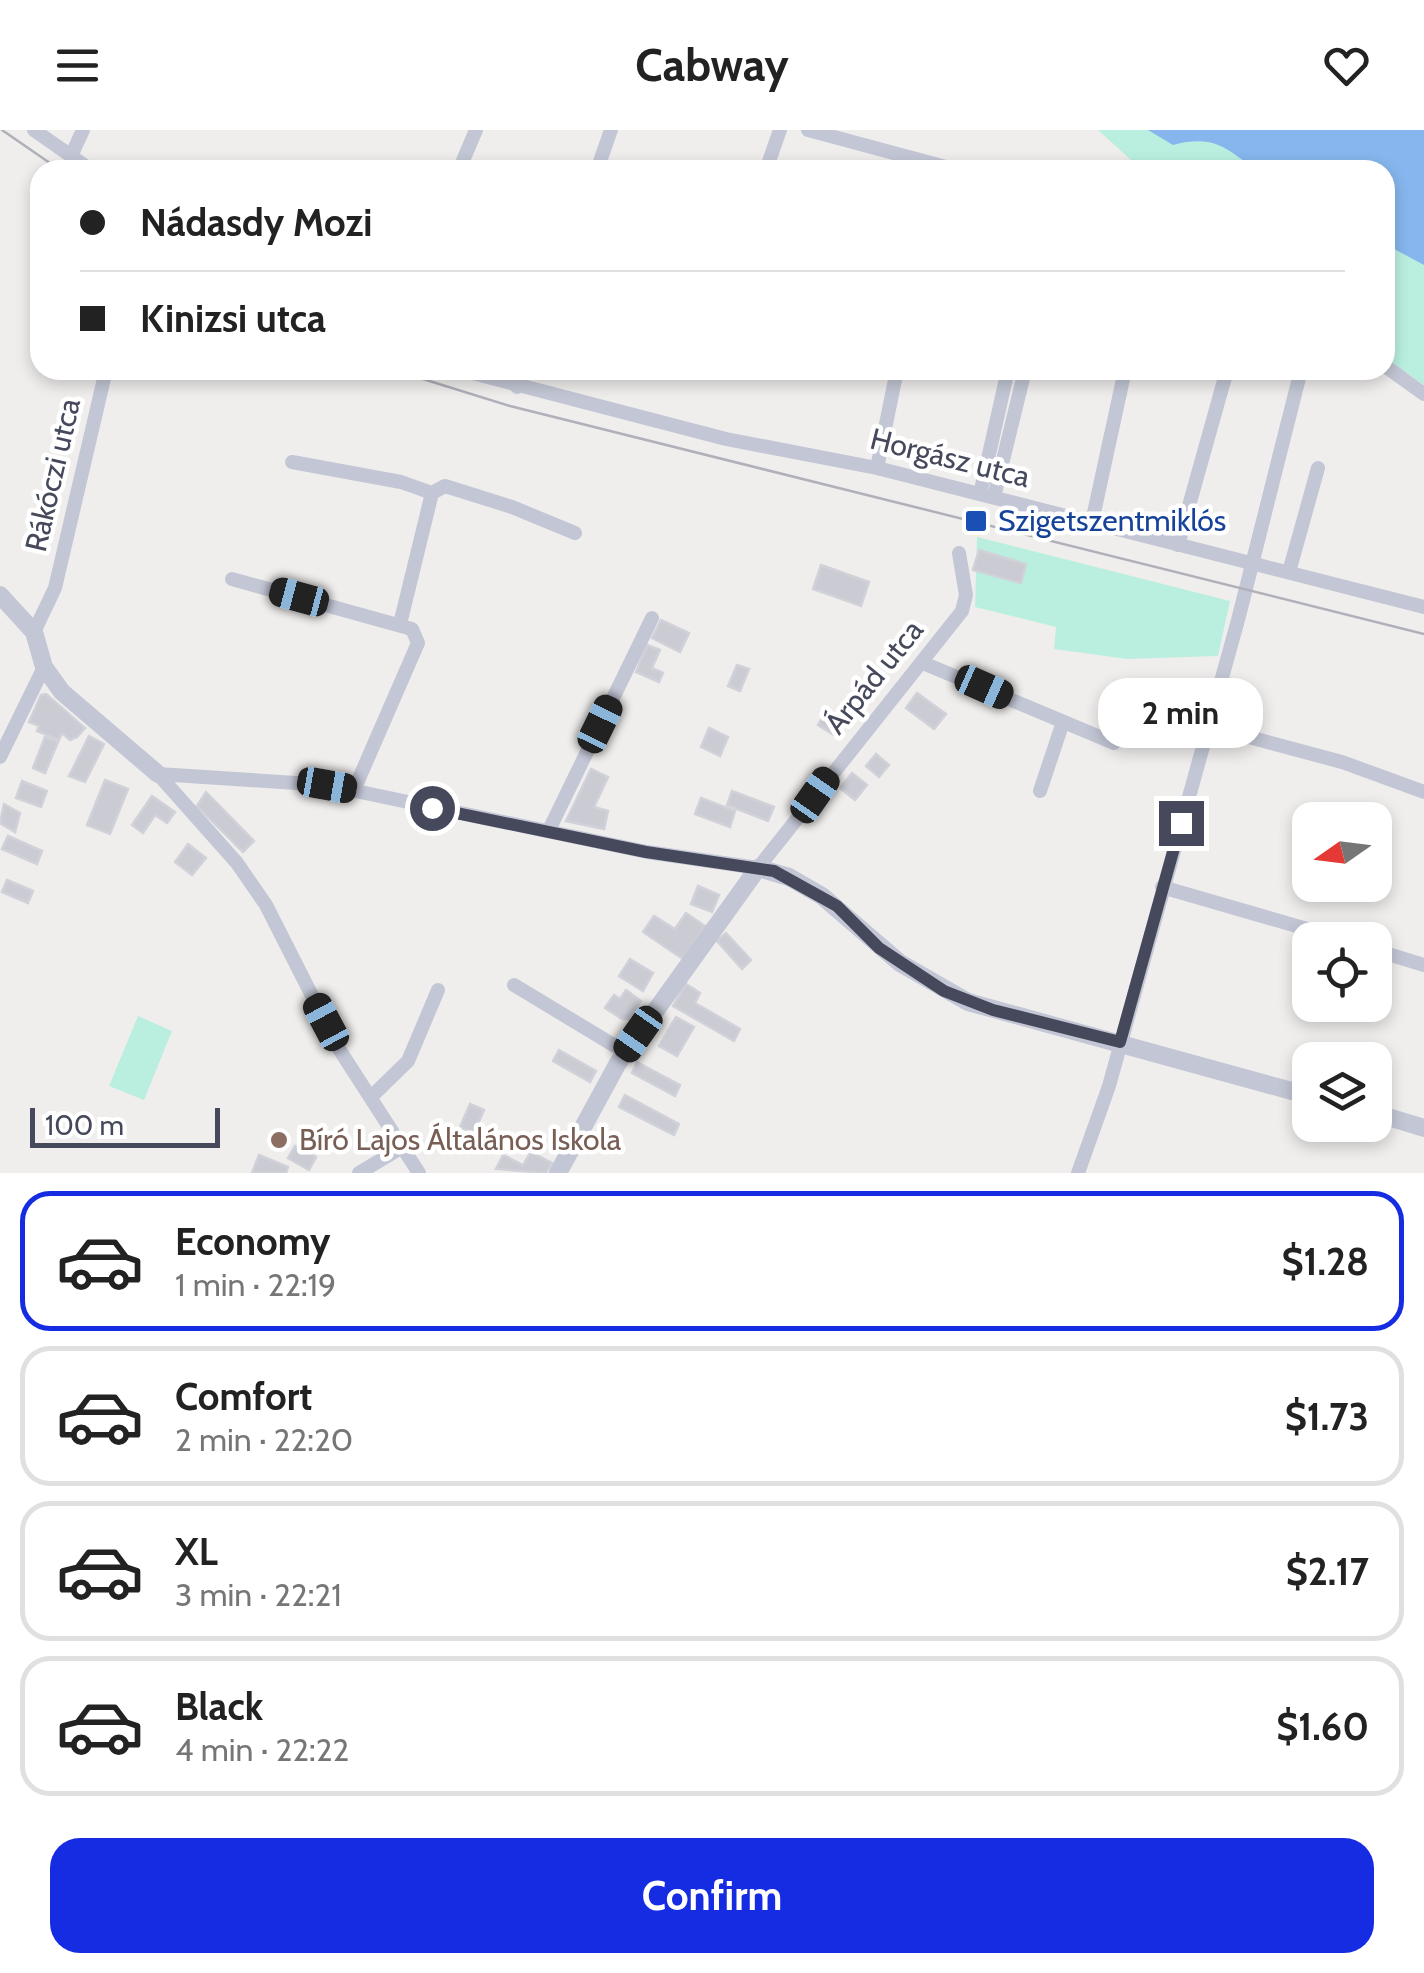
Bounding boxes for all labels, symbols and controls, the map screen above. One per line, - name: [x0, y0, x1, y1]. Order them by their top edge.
- icon: menu: [50, 38, 105, 93]
- text: Cabway: [635, 38, 789, 92]
- icon: heart: [1319, 38, 1374, 93]
- text: Nádasdy Mozi: [140, 199, 372, 246]
- text: Kinizsi utca: [140, 295, 326, 342]
- street label: Rákóczi utca: [17, 394, 88, 555]
- street label: Horgász utca: [867, 420, 1034, 495]
- place label: Szigetszentmiklós: [998, 502, 1226, 539]
- marker: Szigetszentmiklós: [963, 508, 989, 534]
- car: [266, 575, 332, 619]
- street label: Árpád utca: [816, 612, 931, 741]
- car: [950, 661, 1018, 713]
- callout: 2 min: [1098, 678, 1264, 748]
- car: [573, 690, 627, 758]
- text: 2 min: [1142, 693, 1219, 732]
- car: [786, 762, 844, 828]
- car: [295, 765, 359, 805]
- route start: [410, 786, 455, 831]
- route end: [1159, 801, 1204, 846]
- north arrow: [1292, 802, 1392, 902]
- map controls: [1292, 802, 1392, 1142]
- button: locate: [1292, 922, 1392, 1022]
- car: [299, 988, 353, 1056]
- car: [609, 1001, 667, 1067]
- button: layers: [1292, 1042, 1392, 1142]
- scale bar: [30, 1103, 220, 1148]
- text: 100 m: [45, 1108, 124, 1142]
- place label: Bíró Lajos Általános Iskola: [299, 1121, 622, 1158]
- marker: Bíró Lajos Általános Iskola: [268, 1129, 290, 1151]
- icon: car: [55, 1216, 145, 1306]
- text: Economy: [175, 1218, 330, 1265]
- text: $1.28: [1281, 1238, 1369, 1285]
- text: 1 min · 22:19: [175, 1265, 336, 1304]
- icon: car: [55, 1371, 145, 1461]
- text: Comfort: [175, 1373, 312, 1420]
- text: $1.73: [1285, 1393, 1369, 1440]
- text: 2 min · 22:20: [175, 1420, 353, 1459]
- icon: car: [55, 1526, 145, 1616]
- text: XL: [175, 1528, 218, 1575]
- text: $2.17: [1286, 1548, 1369, 1595]
- text: 3 min · 22:21: [175, 1575, 342, 1614]
- icon: car: [55, 1681, 145, 1771]
- text: Black: [175, 1683, 263, 1730]
- text: $1.60: [1276, 1703, 1369, 1750]
- text: 4 min · 22:22: [175, 1730, 349, 1769]
- button: Confirm: [50, 1838, 1374, 1953]

